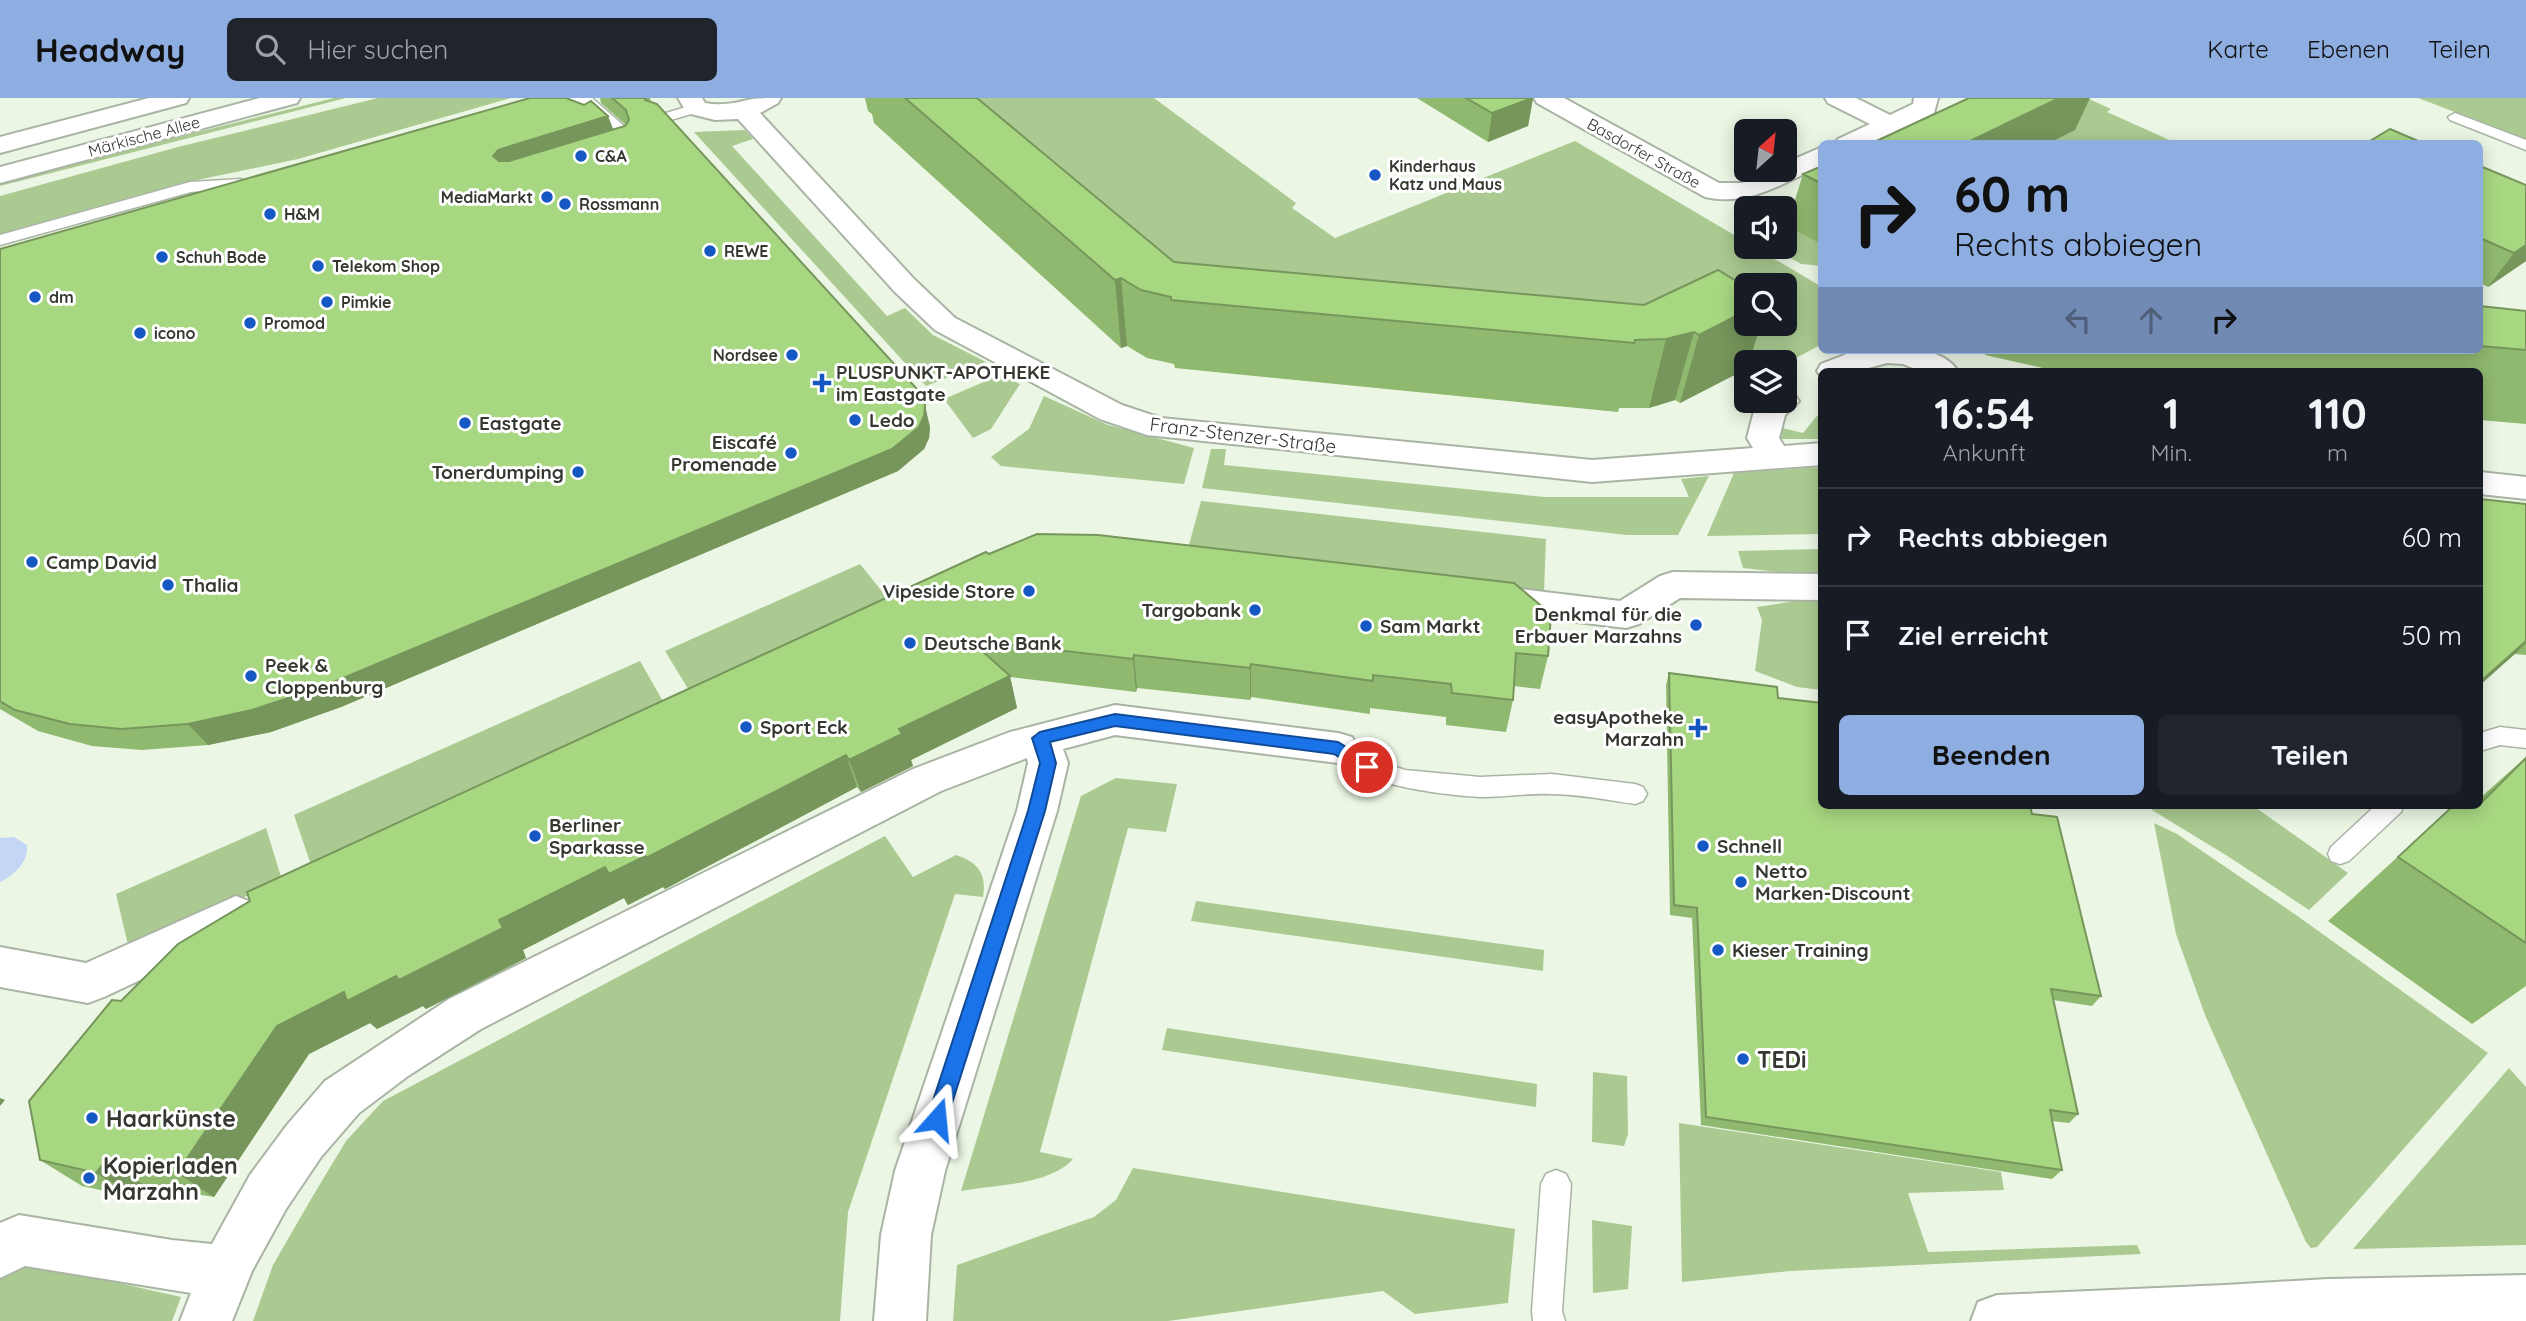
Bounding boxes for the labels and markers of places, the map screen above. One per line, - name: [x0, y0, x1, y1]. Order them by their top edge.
- place label: C&A: [595, 146, 627, 166]
- marker: C&A: [573, 148, 589, 164]
- place label: Kinderhaus Katz und Maus: [1389, 156, 1502, 194]
- marker: Kinderhaus Katz und Maus: [1367, 167, 1383, 183]
- place label: MediaMarkt: [441, 187, 533, 207]
- marker: MediaMarkt: [539, 189, 555, 205]
- place label: Rossmann: [579, 194, 659, 214]
- marker: Rossmann: [557, 196, 573, 212]
- place label: H&M: [284, 204, 320, 224]
- marker: H&M: [262, 206, 278, 222]
- place label: REWE: [724, 241, 768, 261]
- marker: REWE: [702, 243, 718, 259]
- place label: Schuh Bode: [176, 247, 266, 267]
- marker: Schuh Bode: [154, 249, 170, 265]
- place label: Telekom Shop: [332, 256, 440, 276]
- marker: Telekom Shop: [310, 258, 326, 274]
- place label: dm: [49, 287, 74, 307]
- marker: dm: [27, 289, 43, 305]
- place label: Pimkie: [341, 292, 392, 312]
- marker: Pimkie: [319, 294, 335, 310]
- place label: Promod: [264, 313, 325, 333]
- marker: Promod: [242, 315, 258, 331]
- place label: icono: [154, 323, 196, 343]
- marker: icono: [132, 325, 148, 341]
- place label: Nordsee: [713, 345, 778, 365]
- marker: Nordsee: [784, 347, 800, 363]
- place label: PLUSPUNKT-APOTHEKE im Eastgate: [836, 360, 1050, 406]
- marker: PLUSPUNKT-APOTHEKE im Eastgate: [814, 375, 830, 391]
- place label: Ledo: [869, 408, 915, 432]
- place label: Eastgate: [479, 411, 561, 435]
- marker: Ledo: [847, 412, 863, 428]
- marker: Eastgate: [457, 415, 473, 431]
- place label: Eiscafé Promenade: [671, 430, 777, 476]
- marker: Eiscafé Promenade: [783, 445, 799, 461]
- place label: Tonerdumping: [431, 460, 564, 484]
- marker: Tonerdumping: [570, 464, 586, 480]
- place label: Camp David: [46, 550, 157, 574]
- marker: Camp David: [24, 554, 40, 570]
- place label: Thalia: [182, 573, 239, 597]
- marker: Thalia: [160, 577, 176, 593]
- place label: Vipeside Store: [882, 579, 1015, 603]
- marker: Vipeside Store: [1021, 583, 1037, 599]
- place label: Targobank: [1142, 598, 1241, 622]
- marker: Targobank: [1247, 602, 1263, 618]
- place label: Denkmal für die Erbauer Marzahns: [1515, 602, 1682, 648]
- place label: Sam Markt: [1380, 614, 1480, 638]
- marker: Denkmal für die Erbauer Marzahns: [1688, 617, 1704, 633]
- marker: Sam Markt: [1358, 618, 1374, 634]
- place label: Deutsche Bank: [924, 631, 1062, 655]
- marker: Deutsche Bank: [902, 635, 918, 651]
- place label: Peek & Cloppenburg: [265, 653, 383, 699]
- marker: Peek & Cloppenburg: [243, 668, 259, 684]
- place label: easyApotheke Marzahn: [1553, 705, 1684, 751]
- place label: Sport Eck: [760, 715, 848, 739]
- marker: Sport Eck: [738, 719, 754, 735]
- marker: easyApotheke Marzahn: [1690, 720, 1706, 736]
- pin: [1337, 737, 1397, 797]
- place label: Berliner Sparkasse: [549, 813, 645, 859]
- marker: Berliner Sparkasse: [527, 828, 543, 844]
- place label: Schnell: [1717, 834, 1782, 858]
- marker: Schnell: [1695, 838, 1711, 854]
- place label: Netto Marken-Discount: [1755, 859, 1910, 905]
- marker: Netto Marken-Discount: [1733, 874, 1749, 890]
- place label: Kieser Training: [1732, 938, 1869, 962]
- marker: Kieser Training: [1710, 942, 1726, 958]
- place label: TEDi: [1757, 1045, 1806, 1074]
- marker: TEDi: [1735, 1051, 1751, 1067]
- place label: Haarkünste: [106, 1104, 236, 1133]
- marker: Haarkünste: [84, 1110, 100, 1126]
- place label: Kopierladen Marzahn: [103, 1151, 238, 1206]
- marker: Kopierladen Marzahn: [81, 1170, 97, 1186]

